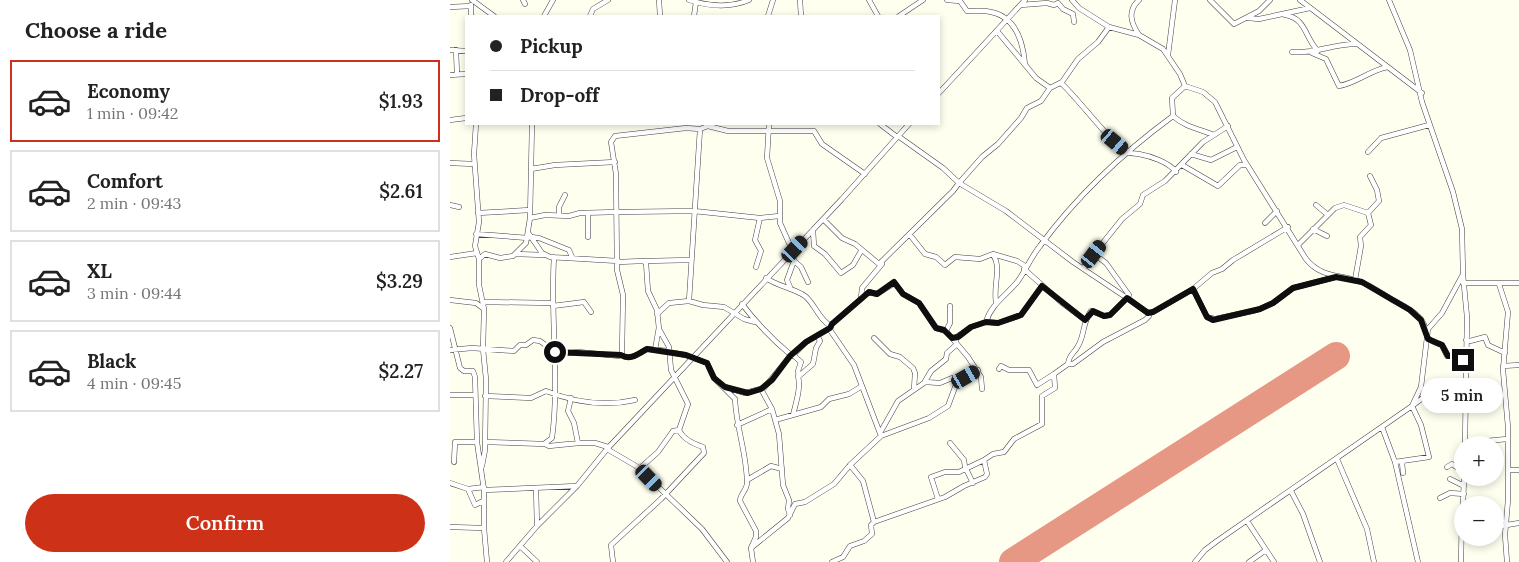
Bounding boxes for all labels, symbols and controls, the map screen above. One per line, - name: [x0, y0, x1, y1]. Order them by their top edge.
- text: Choose a ride: [25, 16, 167, 44]
- text: Pickup: [520, 34, 583, 58]
- icon: car: [27, 79, 72, 124]
- text: Economy: [87, 79, 170, 103]
- text: Drop-off: [520, 83, 599, 107]
- text: $1.93: [379, 89, 423, 113]
- text: 1 min · 09:42: [87, 103, 178, 123]
- car: [1098, 127, 1131, 157]
- icon: car: [27, 169, 72, 214]
- text: Comfort: [87, 169, 163, 193]
- text: $2.61: [379, 179, 423, 203]
- text: 2 min · 09:43: [87, 193, 182, 213]
- car: [779, 233, 810, 265]
- car: [1078, 238, 1109, 270]
- icon: car: [27, 259, 72, 304]
- text: XL: [87, 259, 112, 283]
- text: $3.29: [376, 269, 423, 293]
- text: 3 min · 09:44: [87, 283, 182, 303]
- route start: [544, 341, 566, 363]
- icon: car: [27, 349, 72, 394]
- text: Black: [87, 349, 136, 373]
- route end: [1452, 349, 1474, 371]
- text: $2.27: [379, 359, 423, 383]
- car: [949, 363, 982, 391]
- text: 4 min · 09:45: [87, 373, 181, 393]
- callout: 5 min: [1422, 378, 1504, 412]
- text: 5 min: [1441, 385, 1483, 405]
- map controls: [1454, 436, 1504, 546]
- button: +: [1454, 436, 1504, 486]
- car: [633, 462, 664, 494]
- button: Confirm: [25, 494, 425, 552]
- button: −: [1454, 496, 1504, 546]

